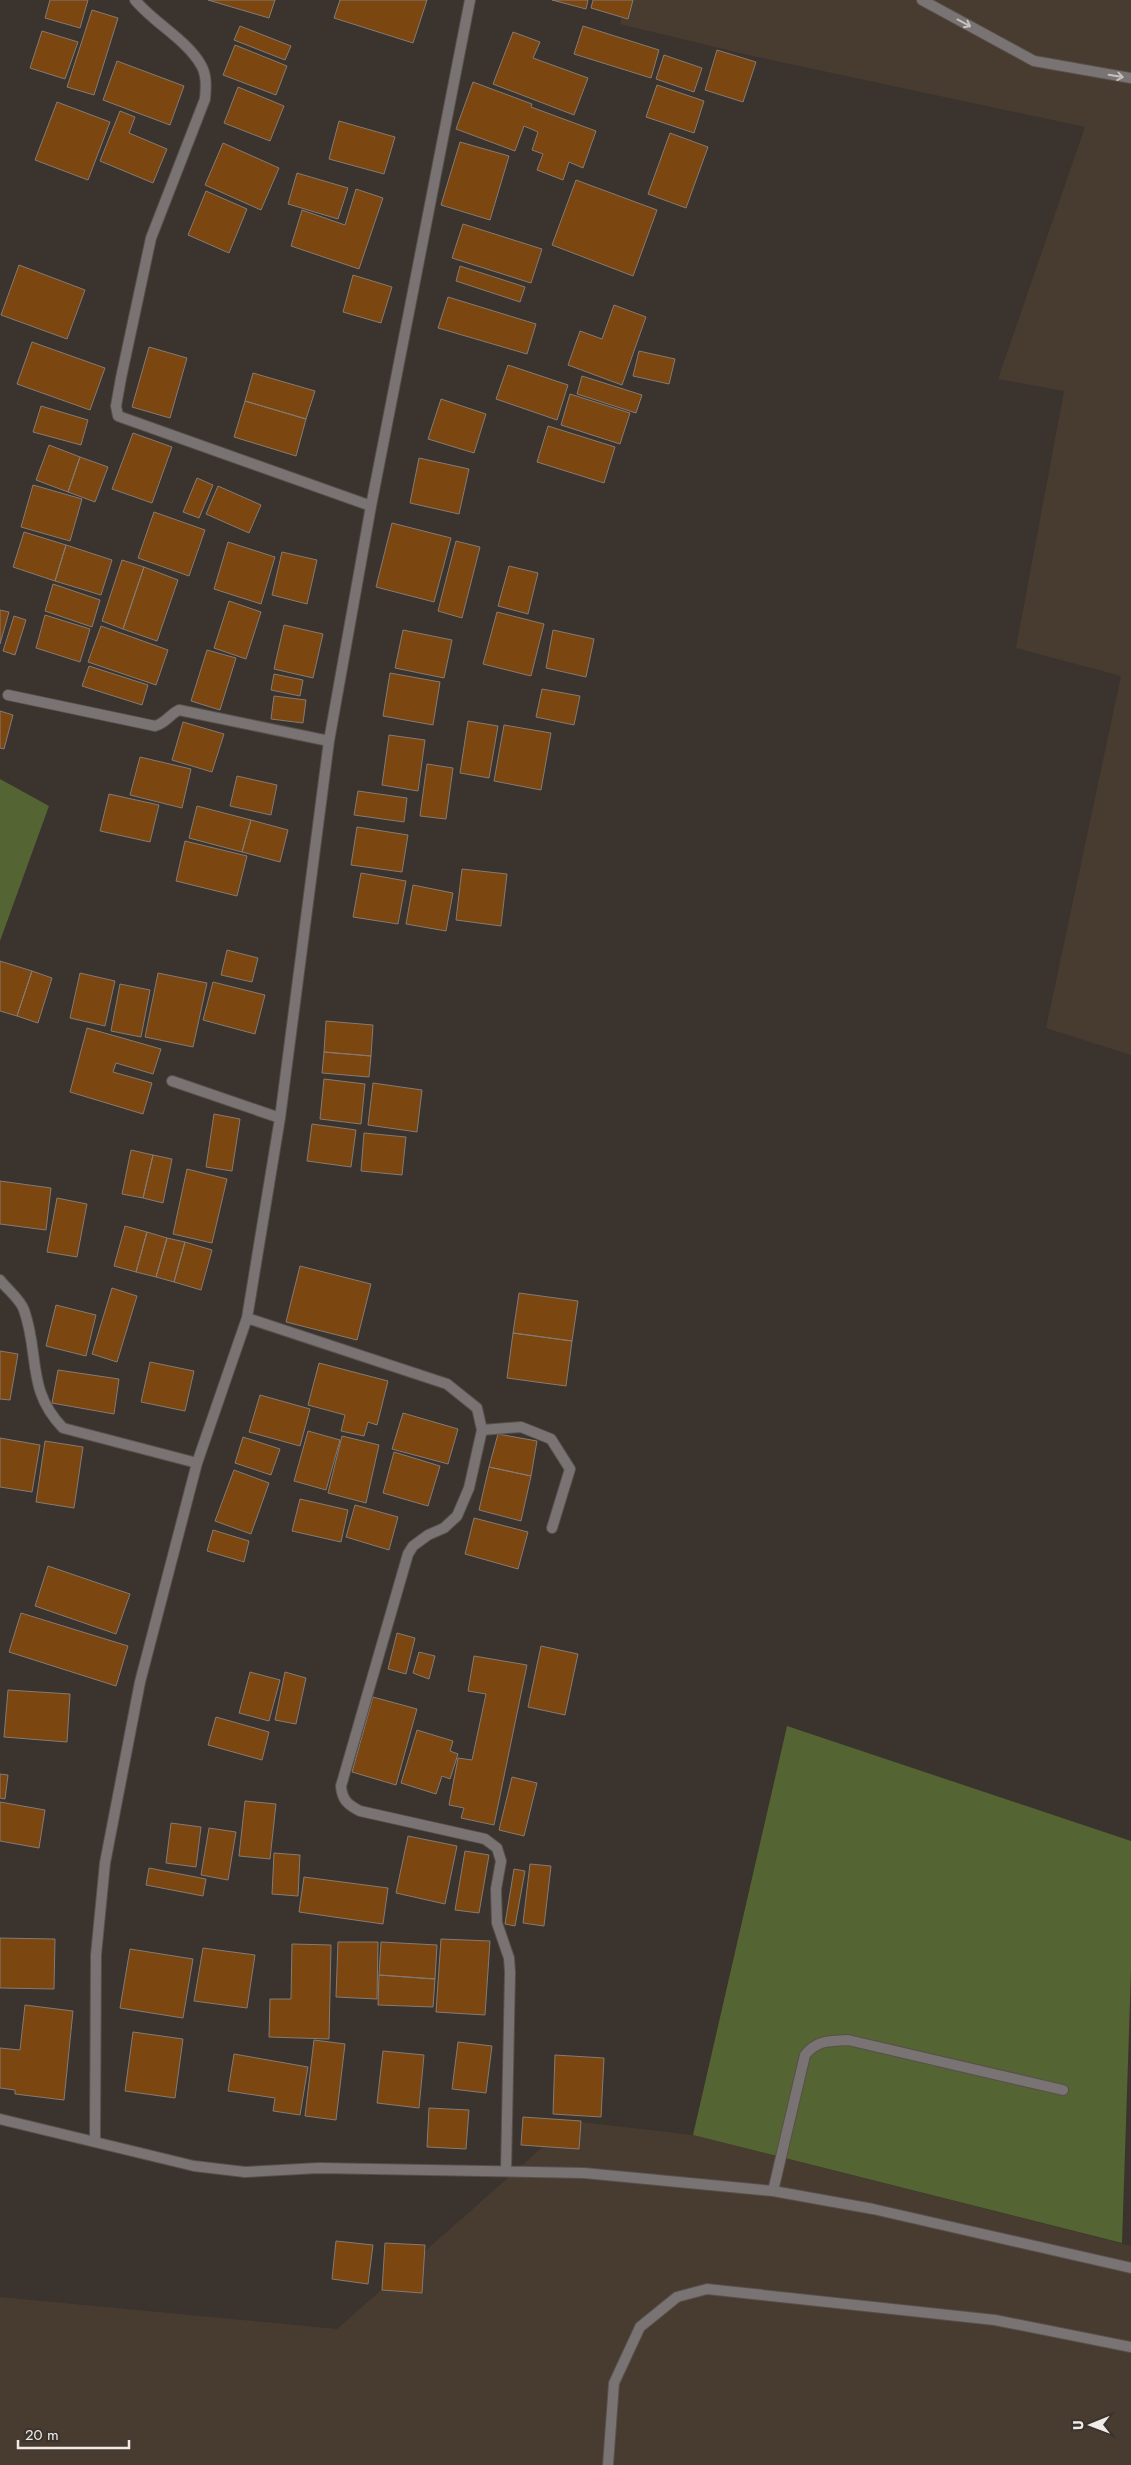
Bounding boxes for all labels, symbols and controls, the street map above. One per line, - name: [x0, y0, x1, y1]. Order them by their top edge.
- one-way arrow: [957, 18, 972, 28]
- one-way arrow: [1108, 71, 1124, 81]
- north arrow: [1066, 2400, 1116, 2450]
- scale bar: [18, 2418, 129, 2450]
- text: U: [1068, 2420, 1088, 2430]
- text: 20 m: [25, 2424, 59, 2446]

